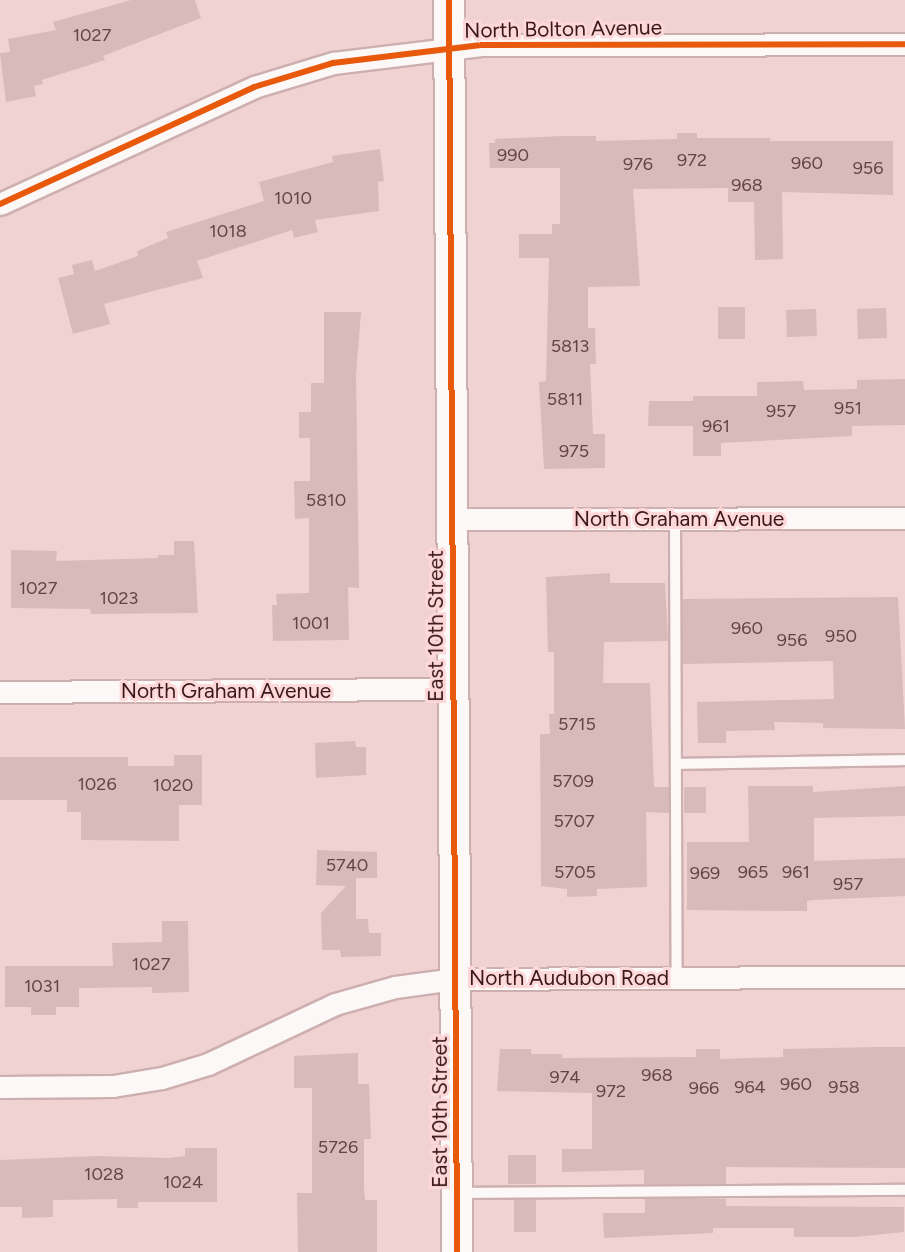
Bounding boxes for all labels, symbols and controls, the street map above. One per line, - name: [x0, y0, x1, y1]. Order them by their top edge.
- street label: North Bolton Avenue: [464, 15, 662, 43]
- house number: 1027: [73, 24, 111, 46]
- house number: 990: [497, 144, 529, 166]
- house number: 972: [677, 149, 707, 171]
- house number: 960: [791, 152, 823, 174]
- house number: 976: [623, 153, 653, 175]
- house number: 956: [853, 157, 883, 179]
- house number: 968: [731, 174, 763, 196]
- house number: 1010: [274, 187, 312, 209]
- house number: 1018: [209, 220, 247, 242]
- house number: 5813: [551, 335, 589, 357]
- house number: 5811: [547, 388, 583, 410]
- house number: 951: [834, 397, 862, 419]
- house number: 957: [766, 400, 796, 422]
- house number: 961: [702, 415, 730, 437]
- house number: 975: [559, 440, 589, 462]
- house number: 5810: [306, 489, 346, 511]
- street label: North Graham Avenue: [574, 506, 784, 532]
- street label: East 10th Street: [423, 550, 449, 702]
- house number: 1027: [19, 577, 57, 599]
- house number: 1023: [100, 587, 138, 609]
- house number: 1001: [292, 612, 330, 634]
- house number: 960: [731, 617, 763, 639]
- house number: 950: [825, 625, 857, 647]
- house number: 956: [777, 629, 807, 651]
- street label: North Graham Avenue: [121, 678, 331, 704]
- house number: 5715: [558, 713, 596, 735]
- house number: 5709: [552, 770, 594, 792]
- house number: 1026: [77, 773, 117, 795]
- house number: 1020: [153, 774, 193, 796]
- house number: 5707: [553, 810, 595, 832]
- house number: 5740: [326, 854, 368, 876]
- house number: 5705: [554, 861, 596, 883]
- house number: 965: [738, 861, 768, 883]
- house number: 961: [782, 861, 810, 883]
- house number: 969: [690, 862, 720, 884]
- house number: 957: [833, 873, 863, 895]
- house number: 1027: [132, 953, 170, 975]
- street label: North Audubon Road: [469, 965, 669, 991]
- house number: 1031: [24, 975, 60, 997]
- street label: East 10th Street: [427, 1036, 453, 1188]
- house number: 968: [641, 1064, 673, 1086]
- house number: 974: [549, 1066, 581, 1088]
- house number: 960: [780, 1073, 812, 1095]
- house number: 964: [734, 1076, 766, 1098]
- house number: 958: [828, 1076, 860, 1098]
- house number: 966: [689, 1077, 719, 1099]
- house number: 972: [596, 1080, 626, 1102]
- house number: 5726: [318, 1136, 358, 1158]
- house number: 1028: [84, 1163, 124, 1185]
- house number: 1024: [163, 1171, 203, 1193]

